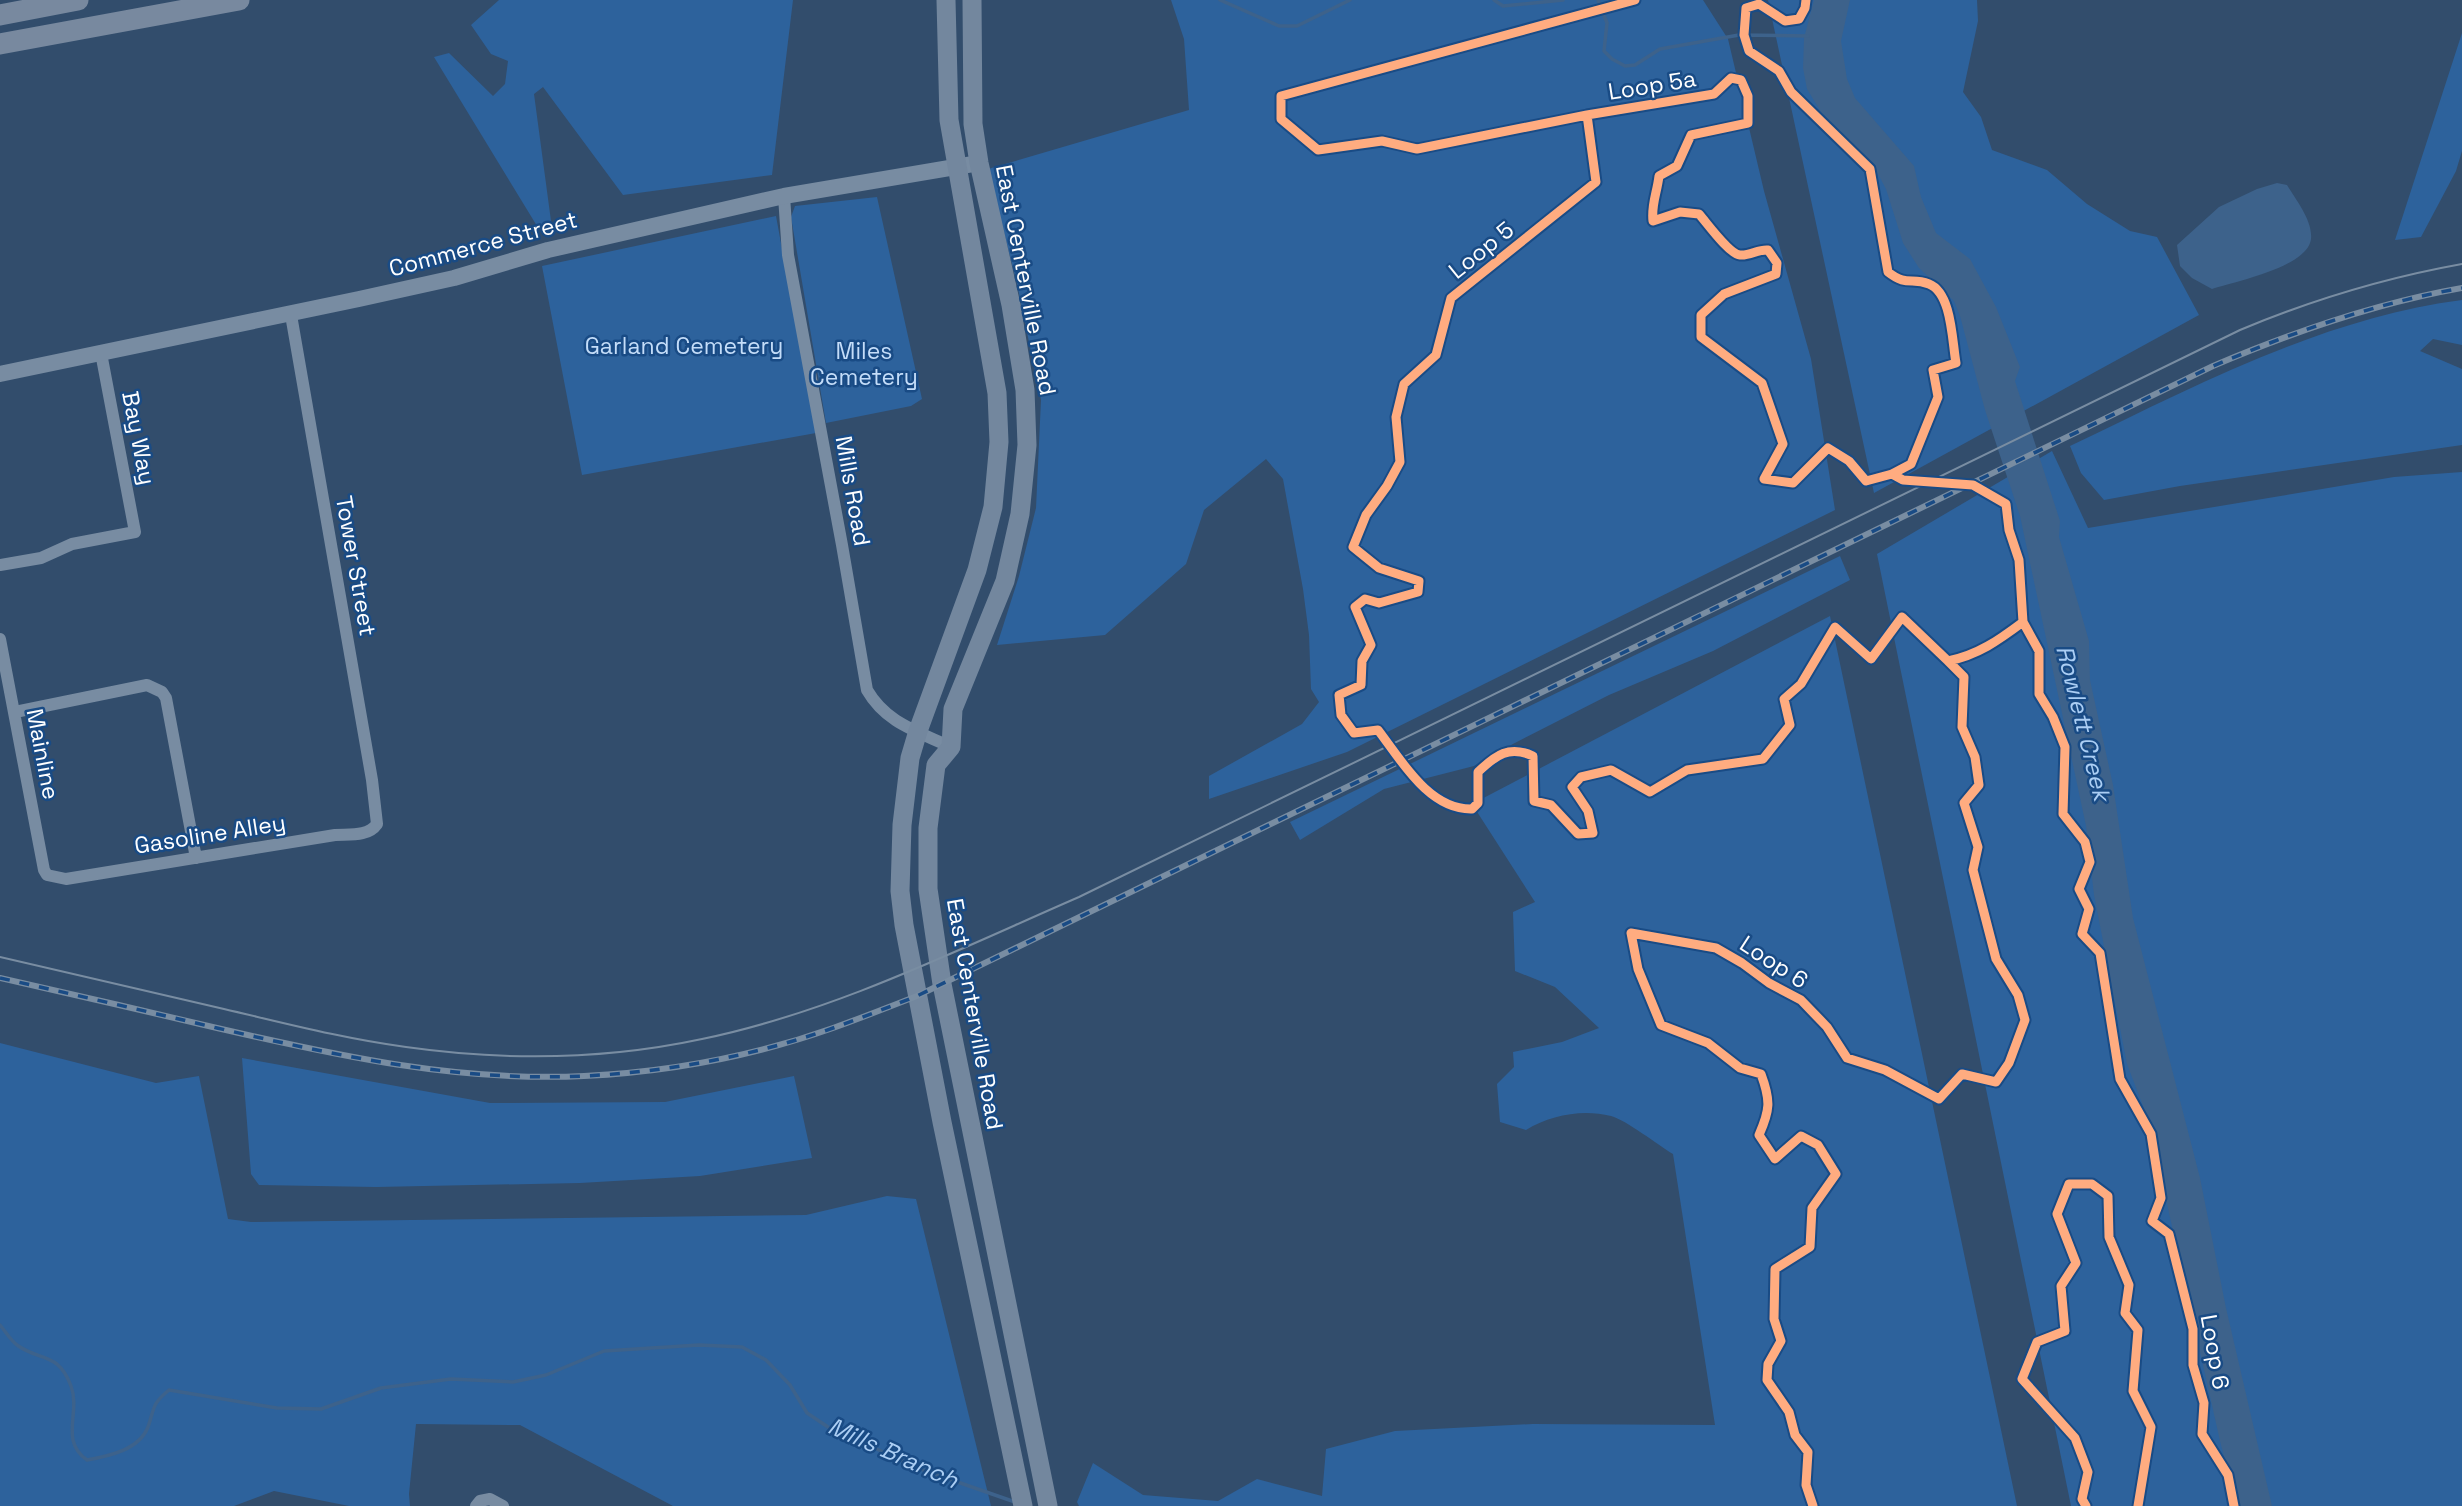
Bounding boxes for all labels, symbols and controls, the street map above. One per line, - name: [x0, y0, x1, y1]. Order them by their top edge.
- street label: Loop 5a: [1606, 63, 1698, 107]
- street label: East Centerville Road: [989, 162, 1063, 398]
- street label: Commerce Street: [385, 204, 581, 284]
- street label: Loop 5: [1442, 215, 1520, 285]
- park label: Garland Cemetery: [585, 331, 783, 361]
- park label: Miles Cemetery: [810, 336, 918, 392]
- street label: Bay Way: [115, 389, 163, 487]
- street label: Mills Road: [829, 434, 877, 548]
- street label: Tower Street: [329, 494, 383, 638]
- water label: Rowlett Creek: [2049, 642, 2119, 807]
- street label: Mainline: [20, 706, 66, 802]
- street label: Gasoline Alley: [132, 807, 288, 861]
- street label: East Centerville Road: [940, 896, 1010, 1132]
- street label: Loop 6: [1734, 929, 1814, 995]
- street label: Loop 6: [2194, 1312, 2236, 1392]
- water label: Mills Branch: [823, 1410, 964, 1496]

